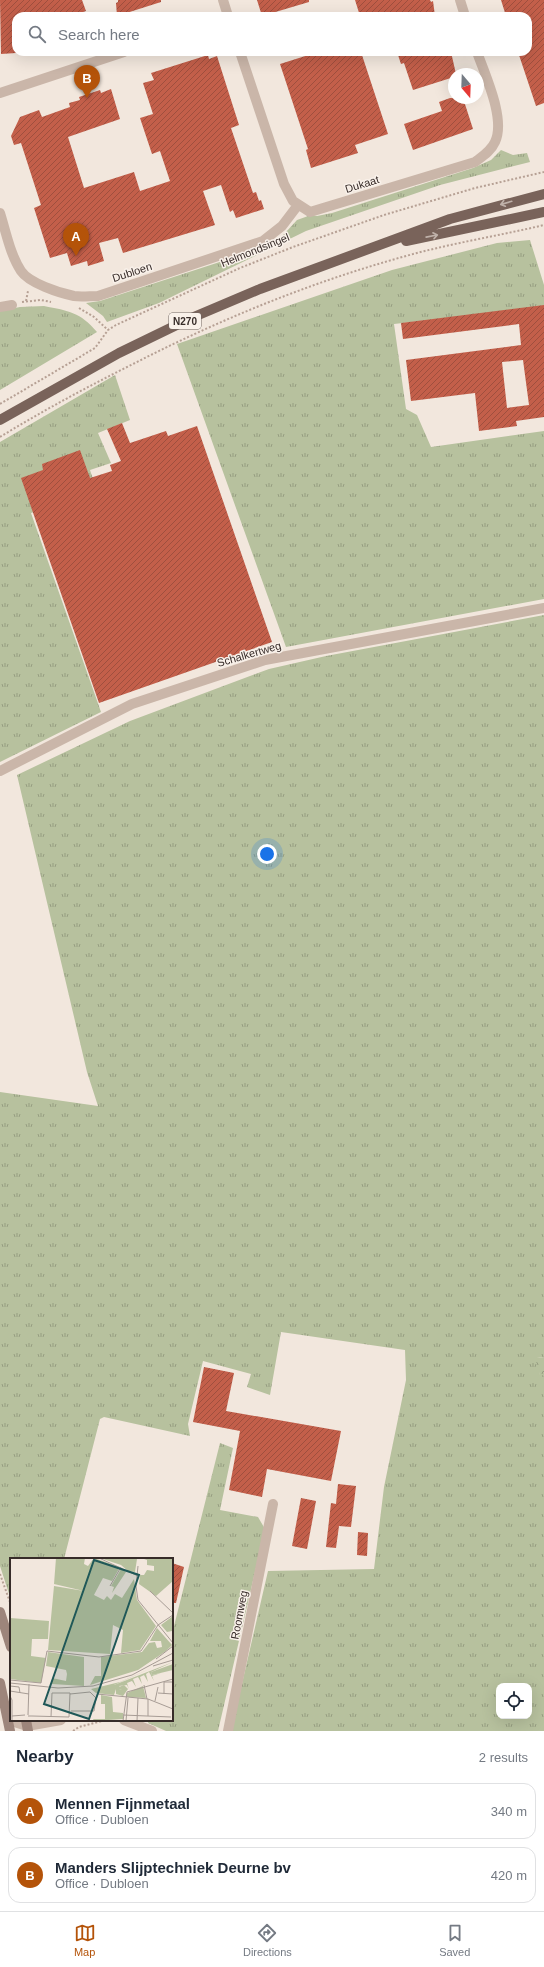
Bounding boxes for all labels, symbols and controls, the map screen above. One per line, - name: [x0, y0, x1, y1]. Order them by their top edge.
- search box: [12, 12, 532, 56]
- icon: search: [26, 23, 48, 45]
- text: Search here: [58, 26, 140, 43]
- pin: B: [74, 65, 100, 98]
- north arrow: [448, 68, 484, 104]
- street label: Dukaat: [344, 173, 380, 195]
- one-way arrow: [500, 200, 513, 207]
- pin: A: [63, 223, 89, 256]
- street label: Helmondsingel: [219, 231, 291, 269]
- one-way arrow: [426, 232, 439, 240]
- street label: Dubloen: [111, 260, 153, 284]
- road number: N270: [169, 313, 201, 329]
- street label: Schalkertweg: [216, 639, 282, 669]
- your location: [257, 844, 277, 864]
- inset map: [10, 1558, 173, 1721]
- street label: Roomweg: [228, 1590, 250, 1640]
- map controls: [496, 1683, 532, 1719]
- button: locate: [496, 1683, 532, 1719]
- text: Nearby: [16, 1747, 74, 1766]
- text: 2 results: [479, 1750, 528, 1765]
- text: Mennen Fijnmetaal: [55, 1795, 190, 1812]
- text: A: [25, 1804, 35, 1819]
- text: 340 m: [491, 1804, 527, 1819]
- text: Office · Dubloen: [55, 1812, 149, 1827]
- text: Manders Slijptechniek Deurne bv: [55, 1859, 291, 1876]
- text: B: [25, 1868, 35, 1883]
- text: 420 m: [491, 1868, 527, 1883]
- text: Office · Dubloen: [55, 1876, 149, 1891]
- tab: Map: [74, 1922, 96, 1958]
- tab: Directions: [243, 1922, 292, 1958]
- tab: Saved: [439, 1922, 470, 1958]

